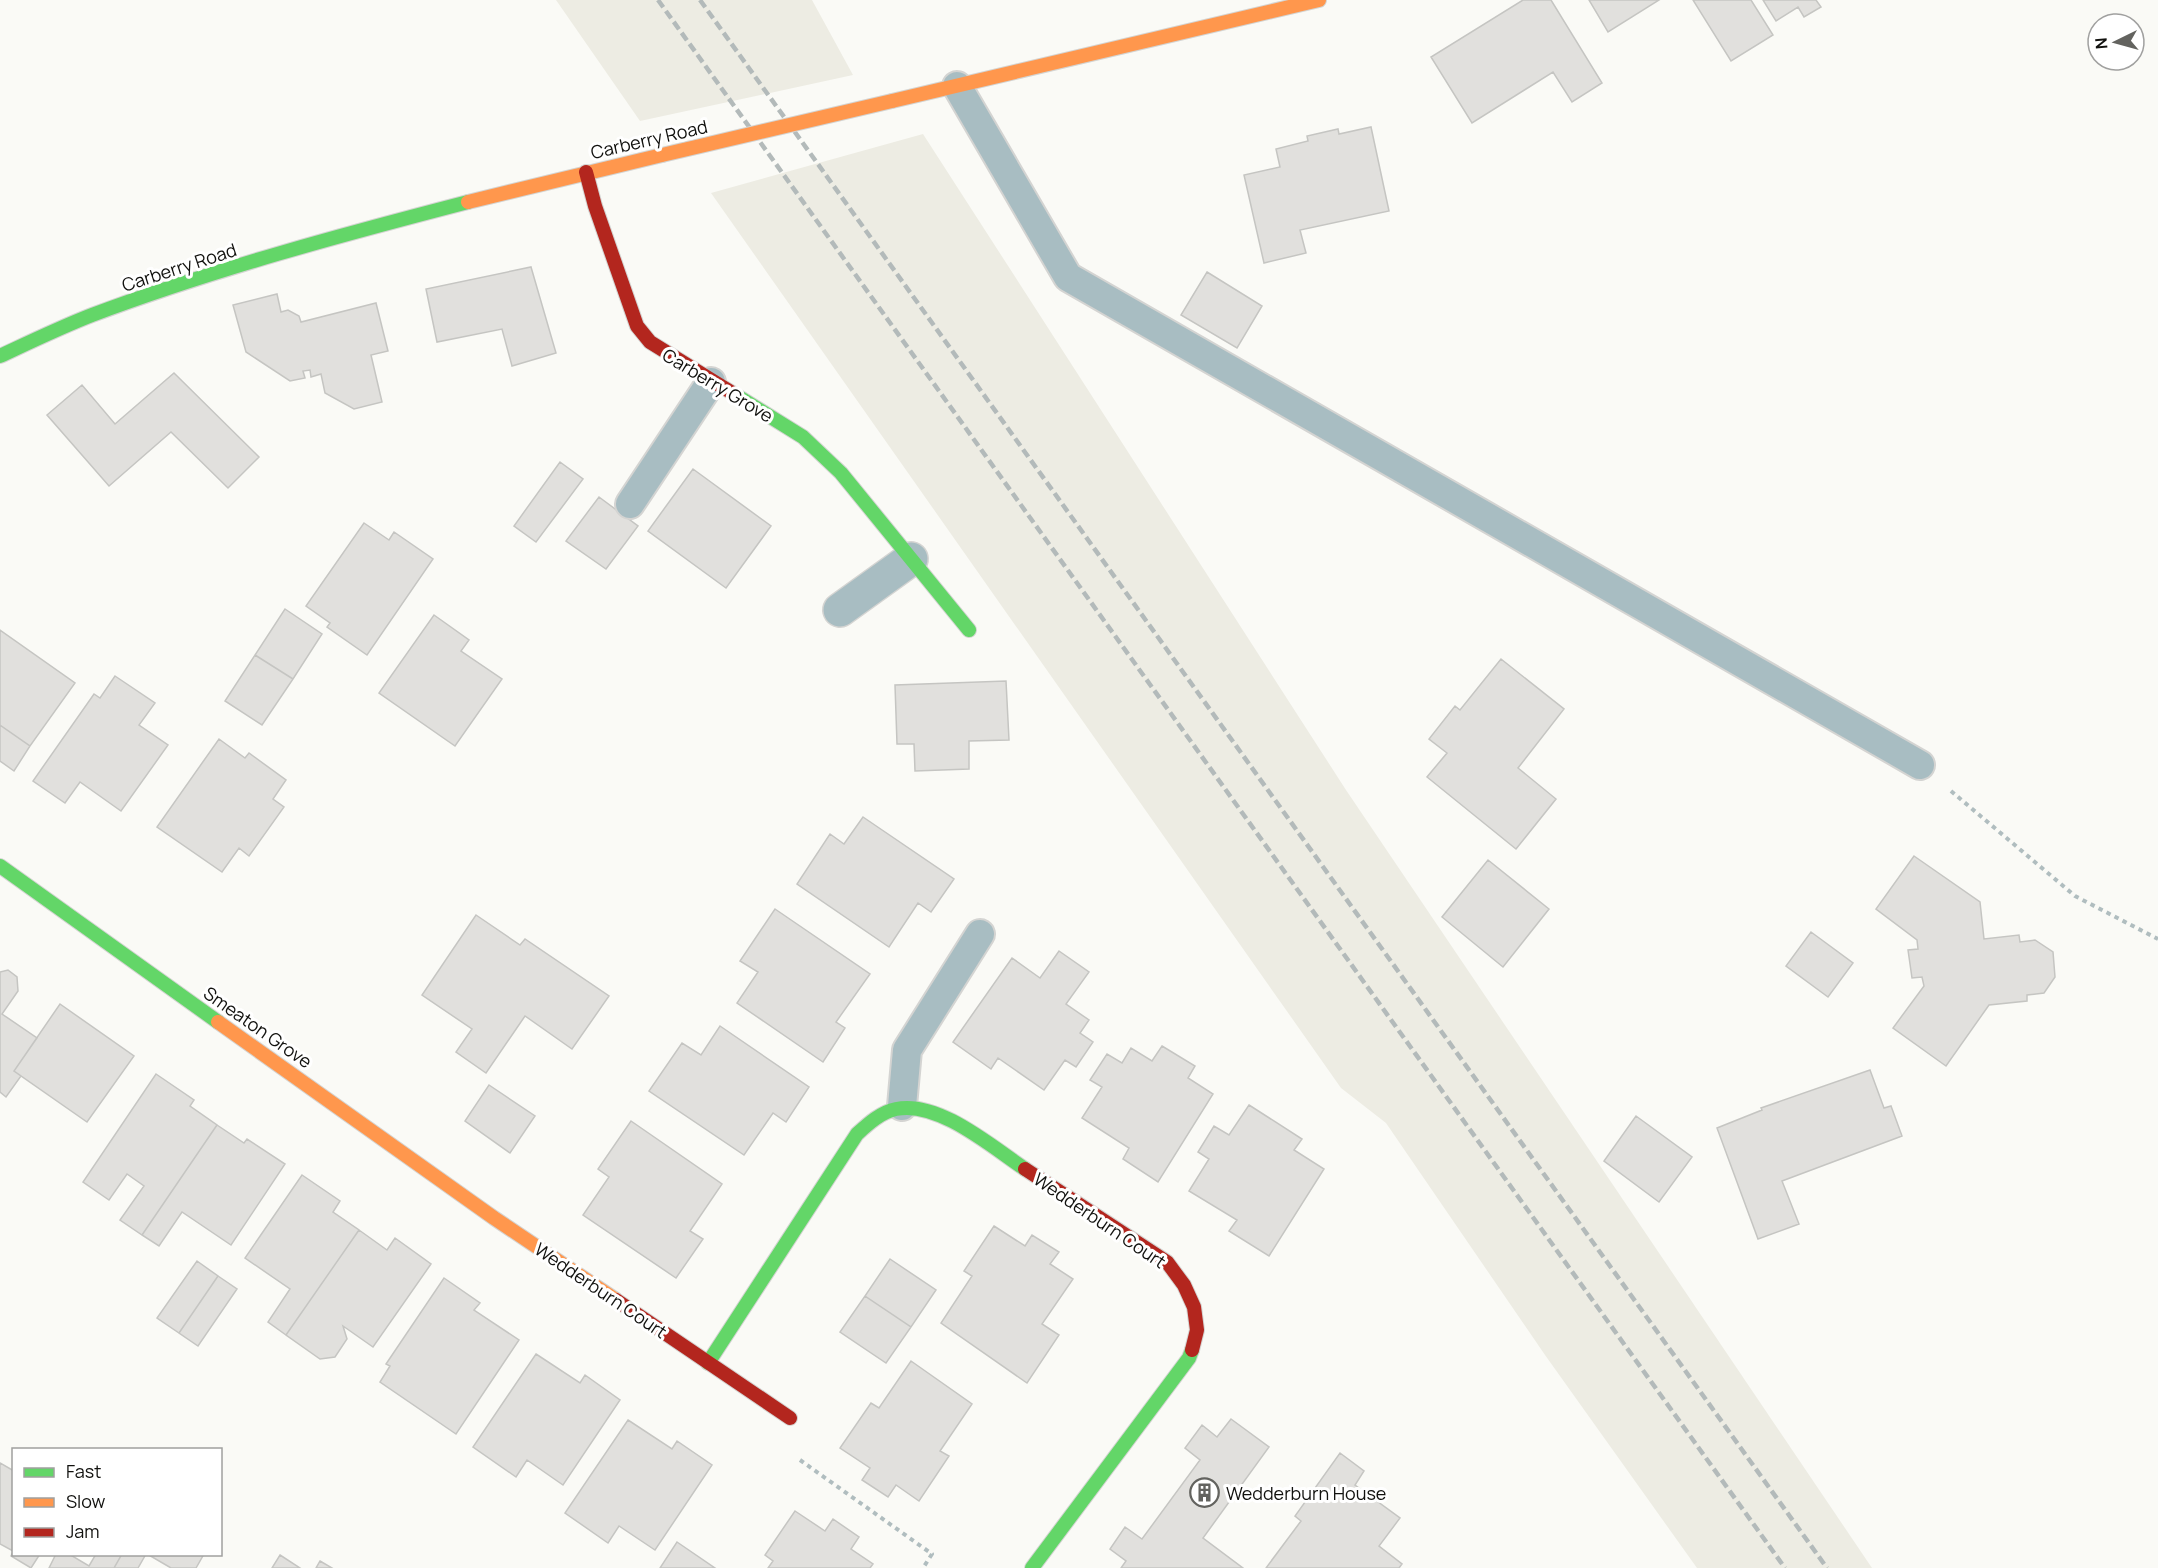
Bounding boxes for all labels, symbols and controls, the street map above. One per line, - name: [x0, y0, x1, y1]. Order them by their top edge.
- north arrow: [2086, 12, 2146, 72]
- text: N: [2090, 37, 2113, 50]
- street label: Carberry Road: [588, 114, 710, 164]
- street label: Carberry Road: [119, 237, 239, 297]
- street label: Carberry Grove: [658, 342, 778, 428]
- street label: Smeaton Grove: [199, 981, 317, 1073]
- street label: Wedderburn Court: [1029, 1167, 1171, 1273]
- street label: Wedderburn Court: [530, 1237, 672, 1343]
- legend: [12, 1448, 222, 1556]
- text: Fast: [66, 1459, 101, 1483]
- building icon: Wedderburn House: [1189, 1477, 1221, 1509]
- place label: Wedderburn House: [1226, 1481, 1386, 1505]
- text: Slow: [66, 1489, 106, 1513]
- text: Jam: [66, 1519, 100, 1543]

